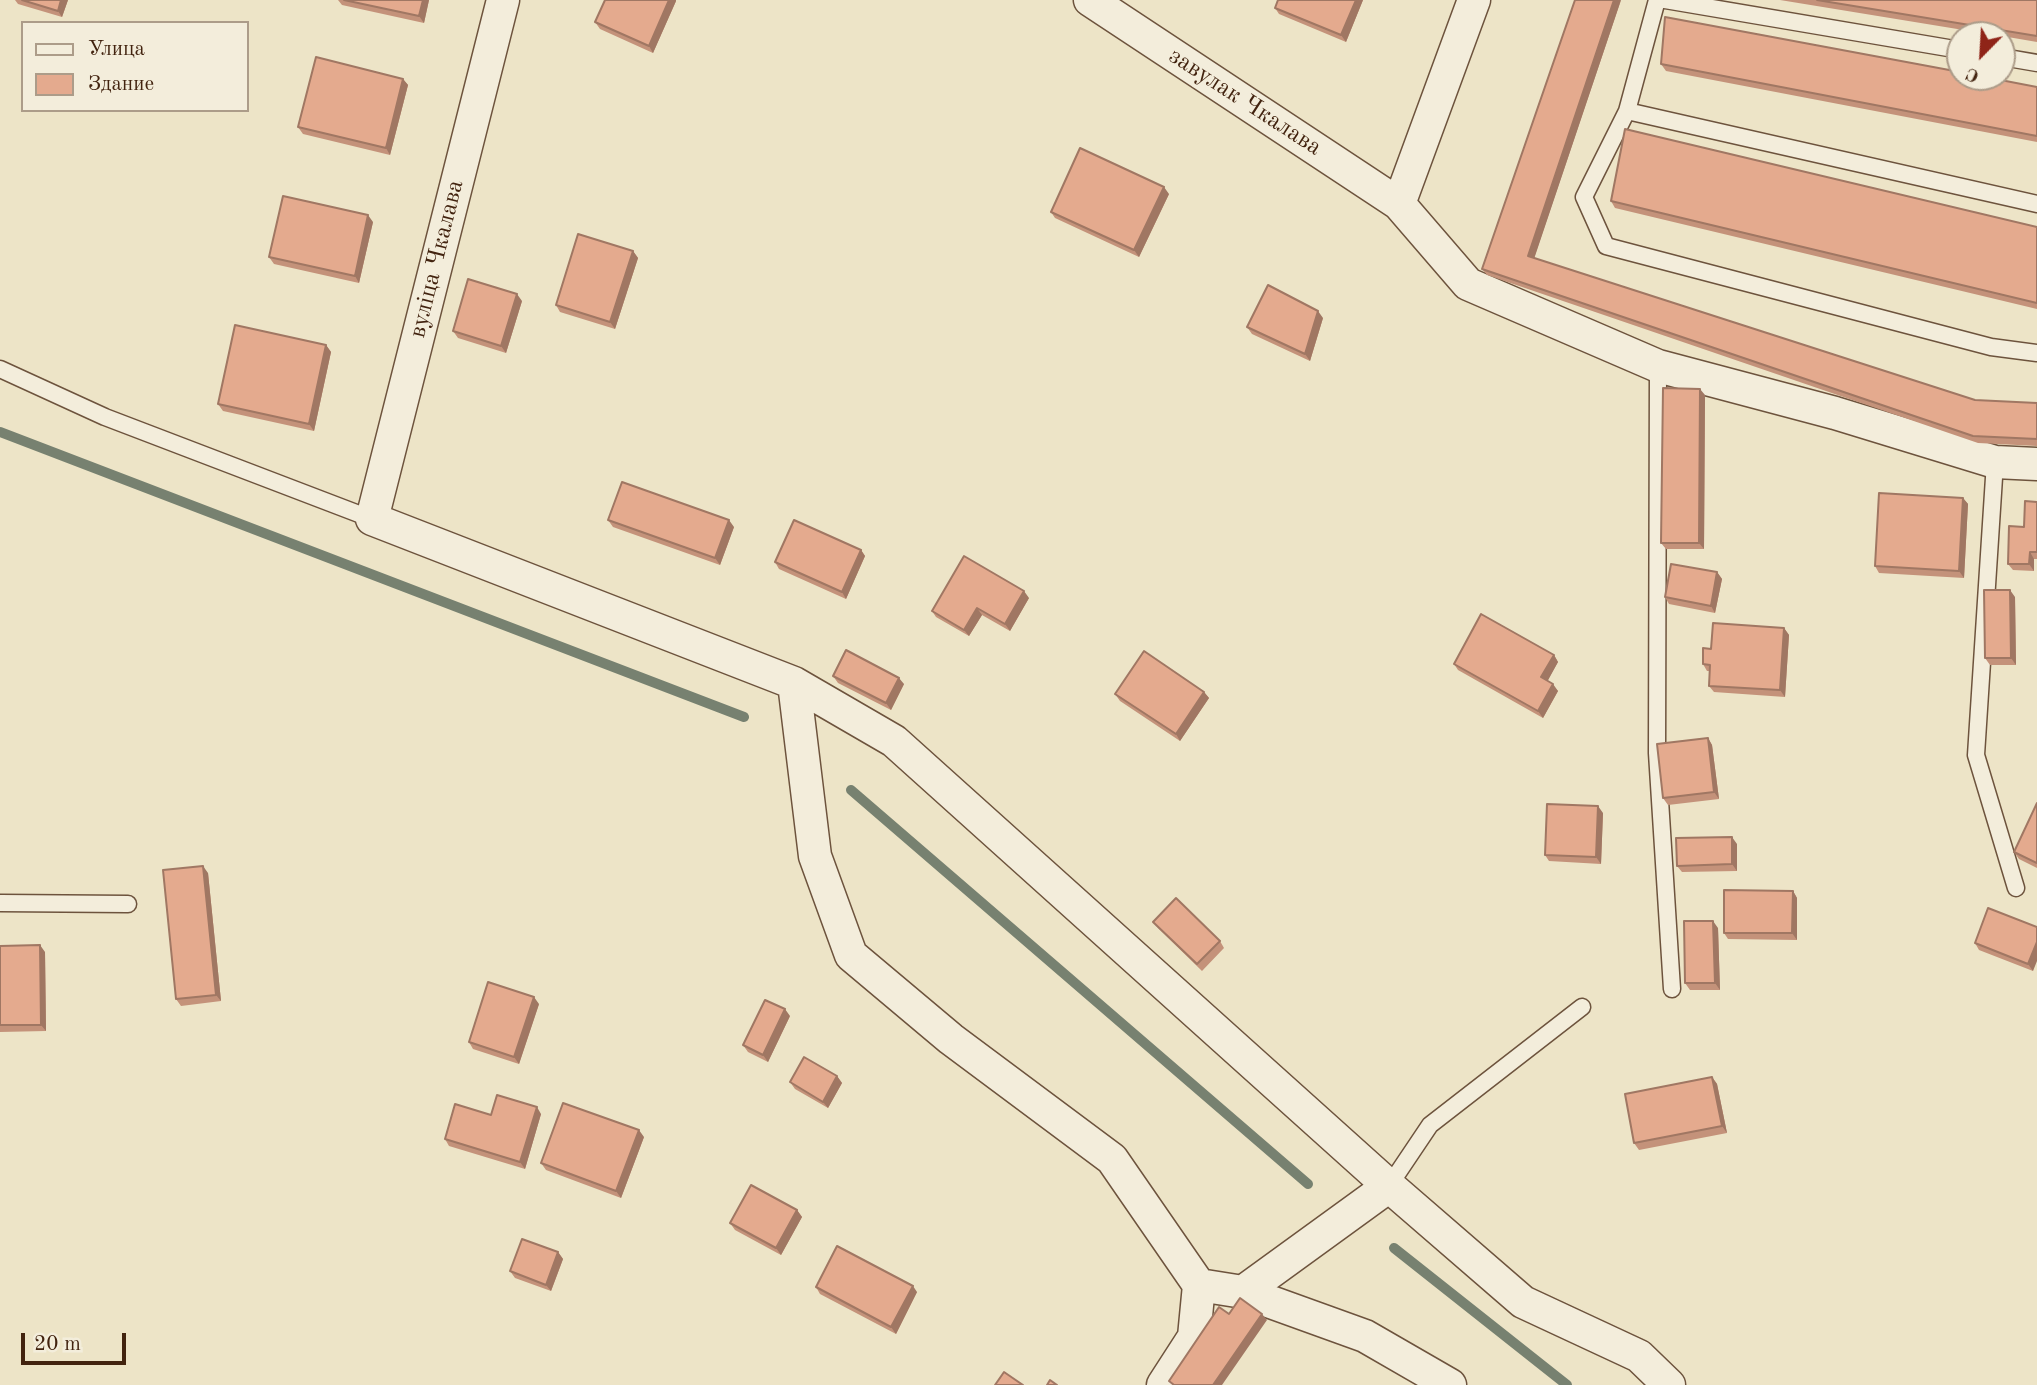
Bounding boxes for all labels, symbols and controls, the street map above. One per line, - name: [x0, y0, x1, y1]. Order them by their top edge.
- legend: [21, 21, 248, 112]
- north arrow: [1946, 21, 2016, 91]
- text: Улица: [88, 39, 145, 60]
- street label: завулак Чкалава: [1163, 42, 1327, 162]
- text: С: [1963, 63, 1983, 85]
- text: Здание: [88, 74, 154, 95]
- street label: вуліца Чкалава: [403, 177, 471, 341]
- scale bar: [24, 1318, 130, 1362]
- text: 20 m: [34, 1334, 81, 1355]

